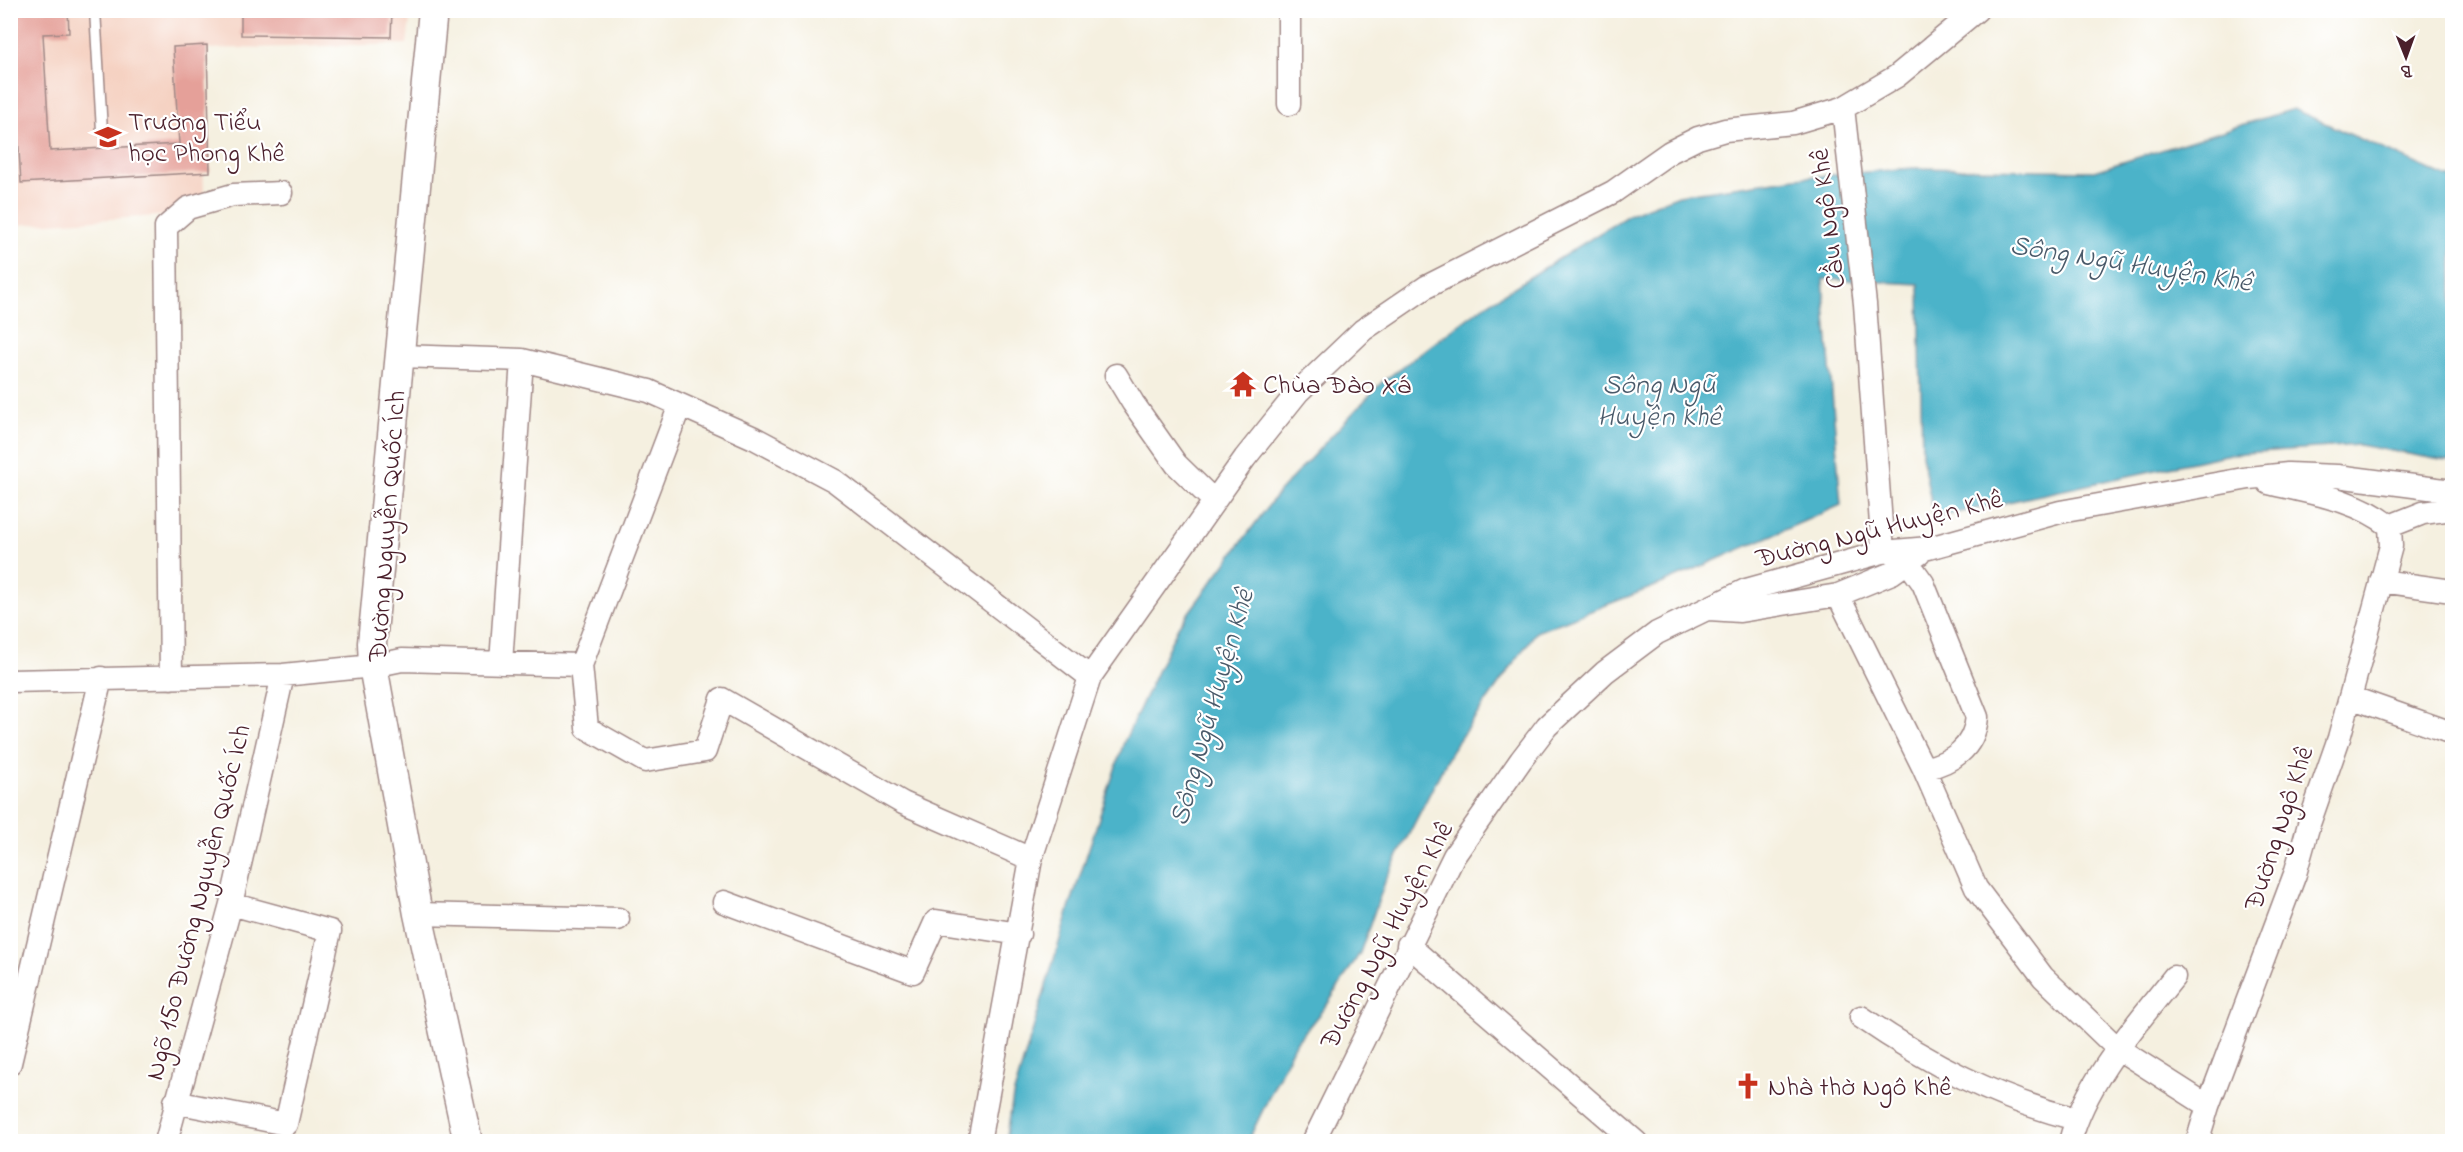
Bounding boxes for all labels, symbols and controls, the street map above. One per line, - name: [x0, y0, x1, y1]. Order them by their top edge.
- north arrow: [2376, 27, 2436, 87]
- text: B: [2400, 58, 2413, 82]
- place label: Trường Tiểu học Phong Khê: [128, 104, 286, 174]
- school or university icon: Trường Tiểu học Phong Khê: [93, 122, 123, 152]
- street label: Cầu Ngô Khê: [1801, 146, 1857, 291]
- water label: Sông Ngũ Huyện Khê: [2007, 226, 2256, 305]
- water label: Sông Ngũ Huyện Khê: [1597, 366, 1723, 439]
- place label: Chùa Đào Xá: [1263, 367, 1411, 406]
- temple icon: Chùa Đào Xá: [1228, 369, 1258, 399]
- street label: Đường Nguyễn Quốc Ích: [359, 389, 417, 664]
- street label: Đường Ngũ Huyện Khê: [1751, 481, 2008, 580]
- water label: Sông Ngũ Huyện Khê: [1160, 583, 1267, 831]
- street label: Ngõ 150 Đường Nguyễn Quốc Ích: [136, 721, 263, 1085]
- street label: Đường Ngô Khê: [2235, 741, 2326, 917]
- street label: Đường Ngũ Huyện Khê: [1311, 815, 1465, 1058]
- place label: Nhà thờ Ngô Khê: [1768, 1069, 1952, 1108]
- church icon: Nhà thờ Ngô Khê: [1733, 1071, 1763, 1101]

